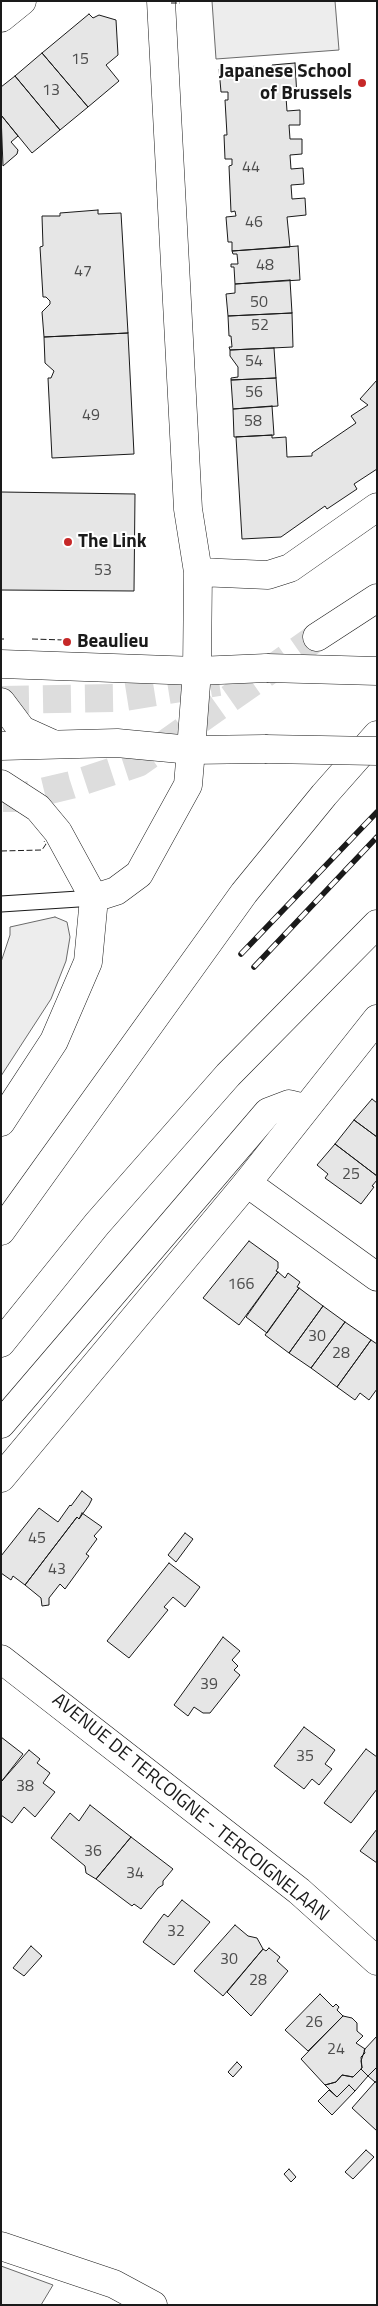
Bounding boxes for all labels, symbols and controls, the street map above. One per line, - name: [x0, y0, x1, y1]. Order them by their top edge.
- house number: 15: [71, 50, 89, 70]
- place label: Japanese School of Brussels: [219, 61, 352, 105]
- marker: Japanese School of Brussels: [356, 77, 368, 89]
- house number: 13: [42, 81, 60, 101]
- house number: 44: [242, 158, 260, 178]
- house number: 46: [245, 213, 263, 233]
- house number: 48: [256, 256, 274, 276]
- house number: 47: [74, 262, 92, 282]
- house number: 50: [250, 293, 268, 313]
- house number: 52: [251, 316, 269, 336]
- house number: 54: [245, 352, 263, 372]
- house number: 56: [245, 383, 263, 403]
- house number: 49: [82, 406, 100, 426]
- house number: 58: [244, 412, 262, 432]
- place label: The Link: [78, 531, 147, 553]
- marker: The Link: [62, 536, 74, 548]
- house number: 53: [94, 561, 112, 581]
- place label: Beaulieu: [77, 631, 149, 653]
- marker: Beaulieu: [61, 636, 73, 648]
- house number: 25: [342, 1165, 360, 1185]
- house number: 166: [228, 1275, 254, 1295]
- house number: 30: [308, 1327, 326, 1347]
- house number: 28: [332, 1344, 350, 1364]
- house number: 45: [28, 1529, 46, 1549]
- house number: 43: [48, 1560, 66, 1580]
- house number: 39: [200, 1675, 218, 1695]
- street label: AVENUE DE TERCOIGNE - TERCOIGNELAAN: [47, 1689, 333, 1927]
- house number: 35: [296, 1747, 314, 1767]
- house number: 38: [16, 1777, 34, 1797]
- house number: 36: [84, 1842, 102, 1862]
- house number: 34: [126, 1864, 144, 1884]
- house number: 32: [167, 1922, 185, 1942]
- house number: 30: [220, 1950, 238, 1970]
- house number: 28: [249, 1971, 267, 1991]
- house number: 26: [305, 2013, 323, 2033]
- house number: 24: [327, 2040, 345, 2060]

